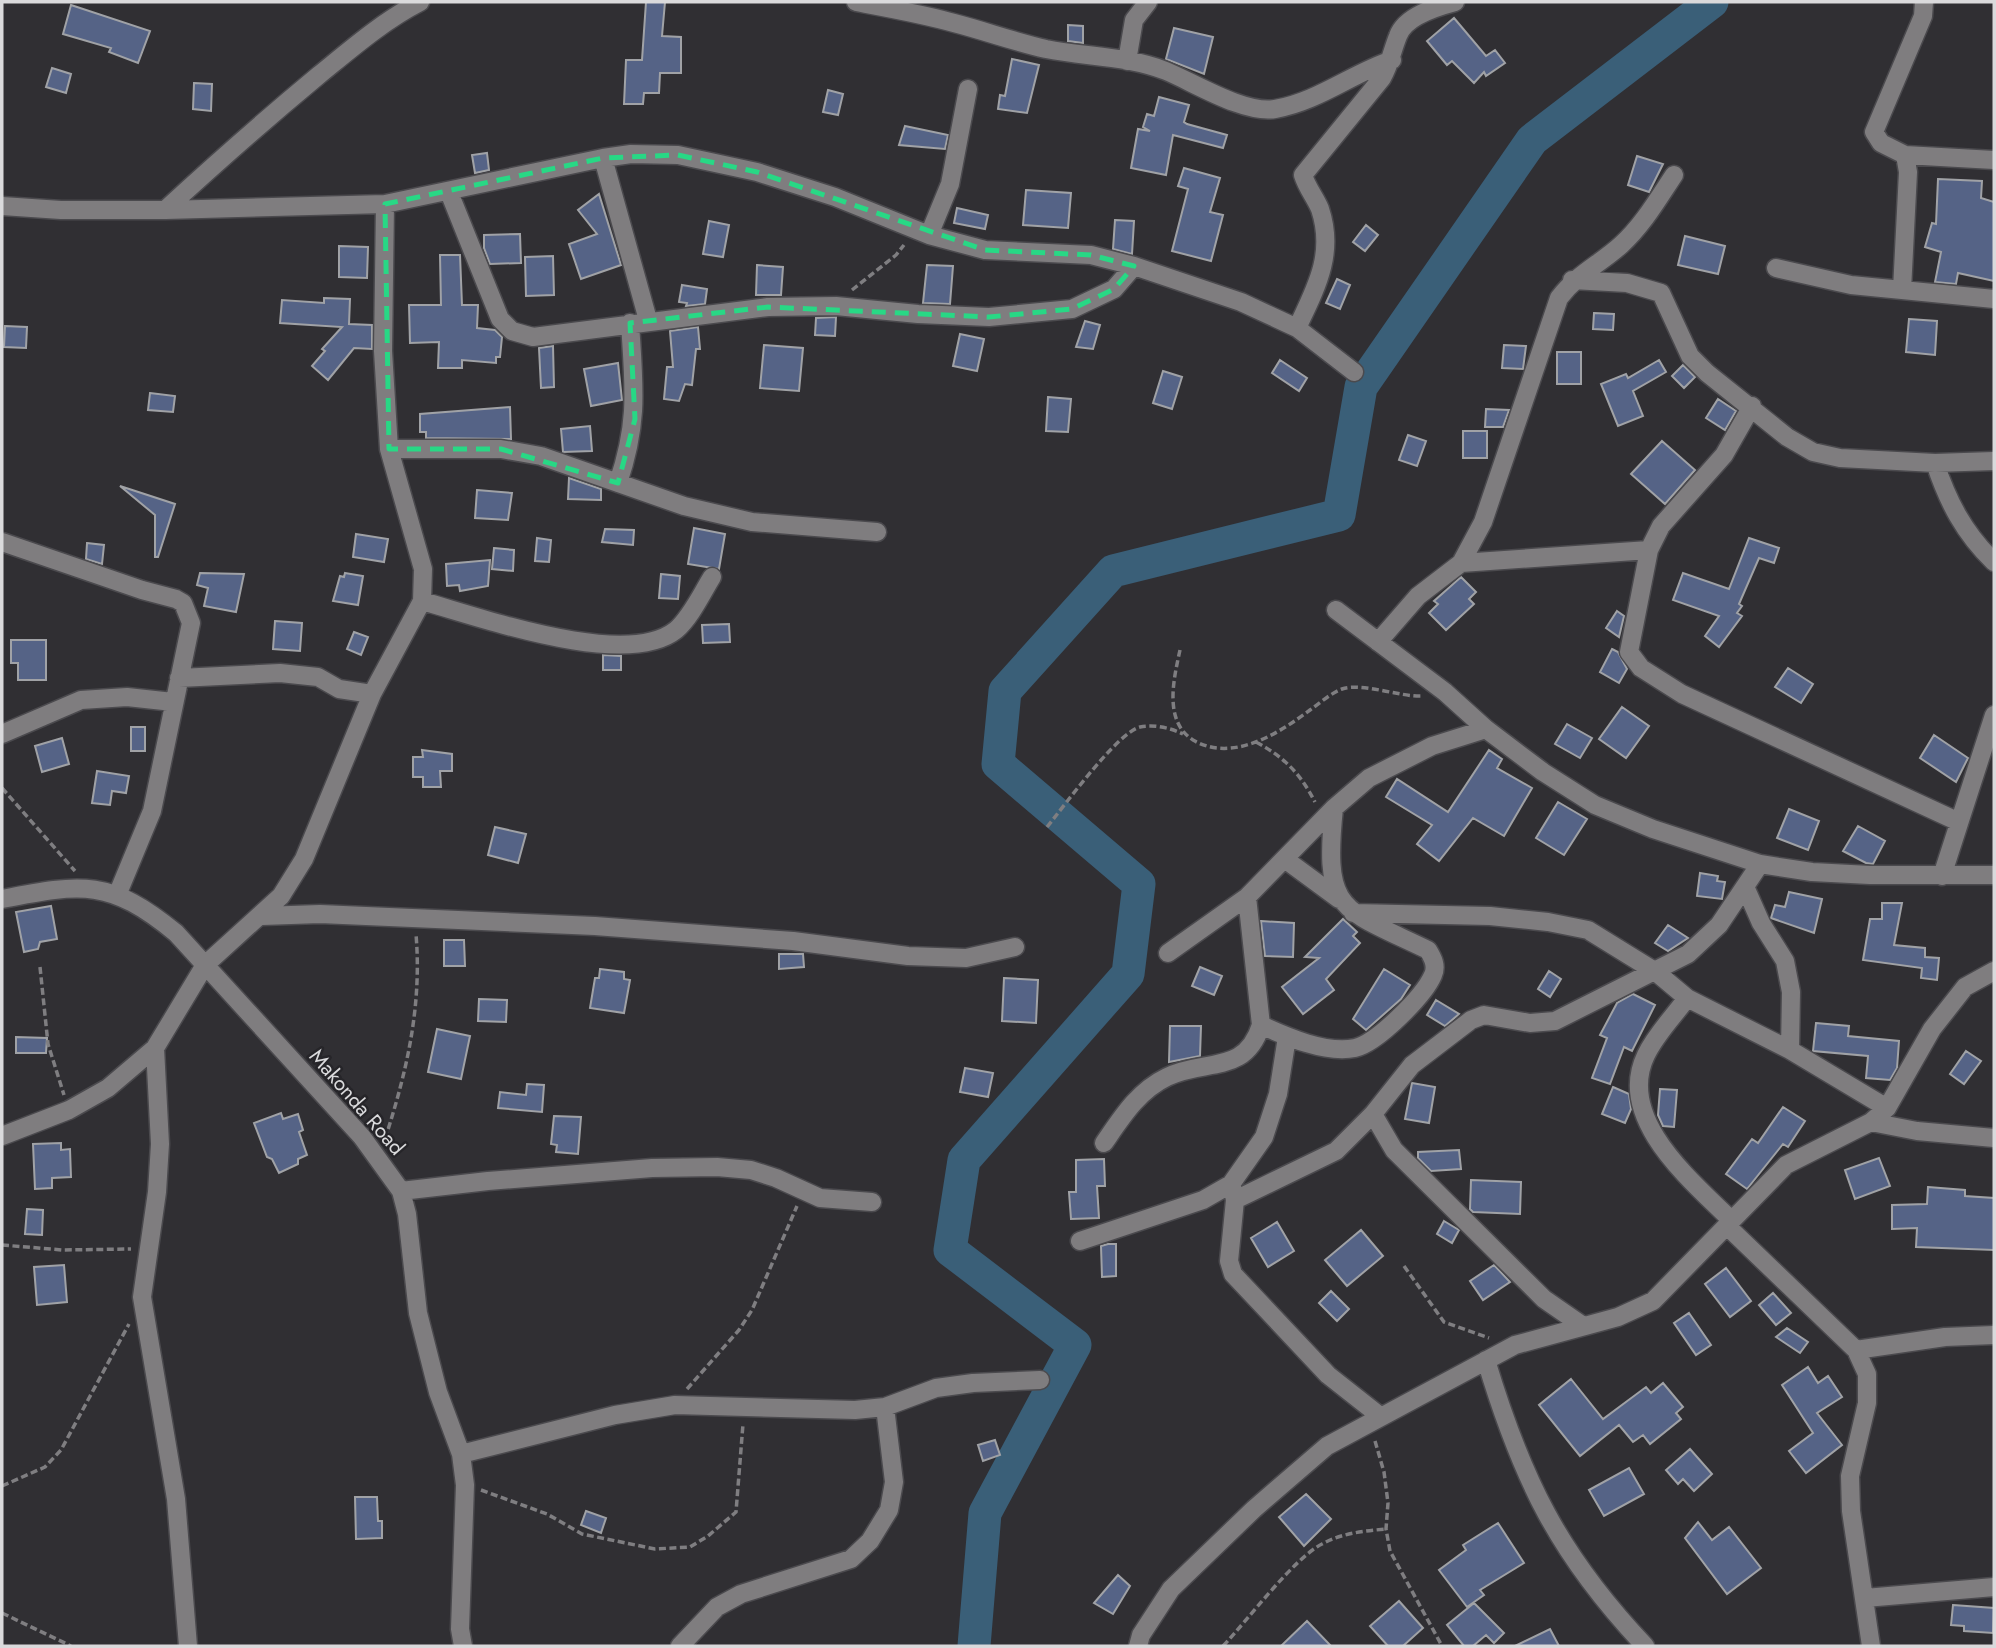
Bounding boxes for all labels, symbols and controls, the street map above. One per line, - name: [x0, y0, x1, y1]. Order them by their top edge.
- street label: Makonda Road: [302, 1042, 412, 1162]

